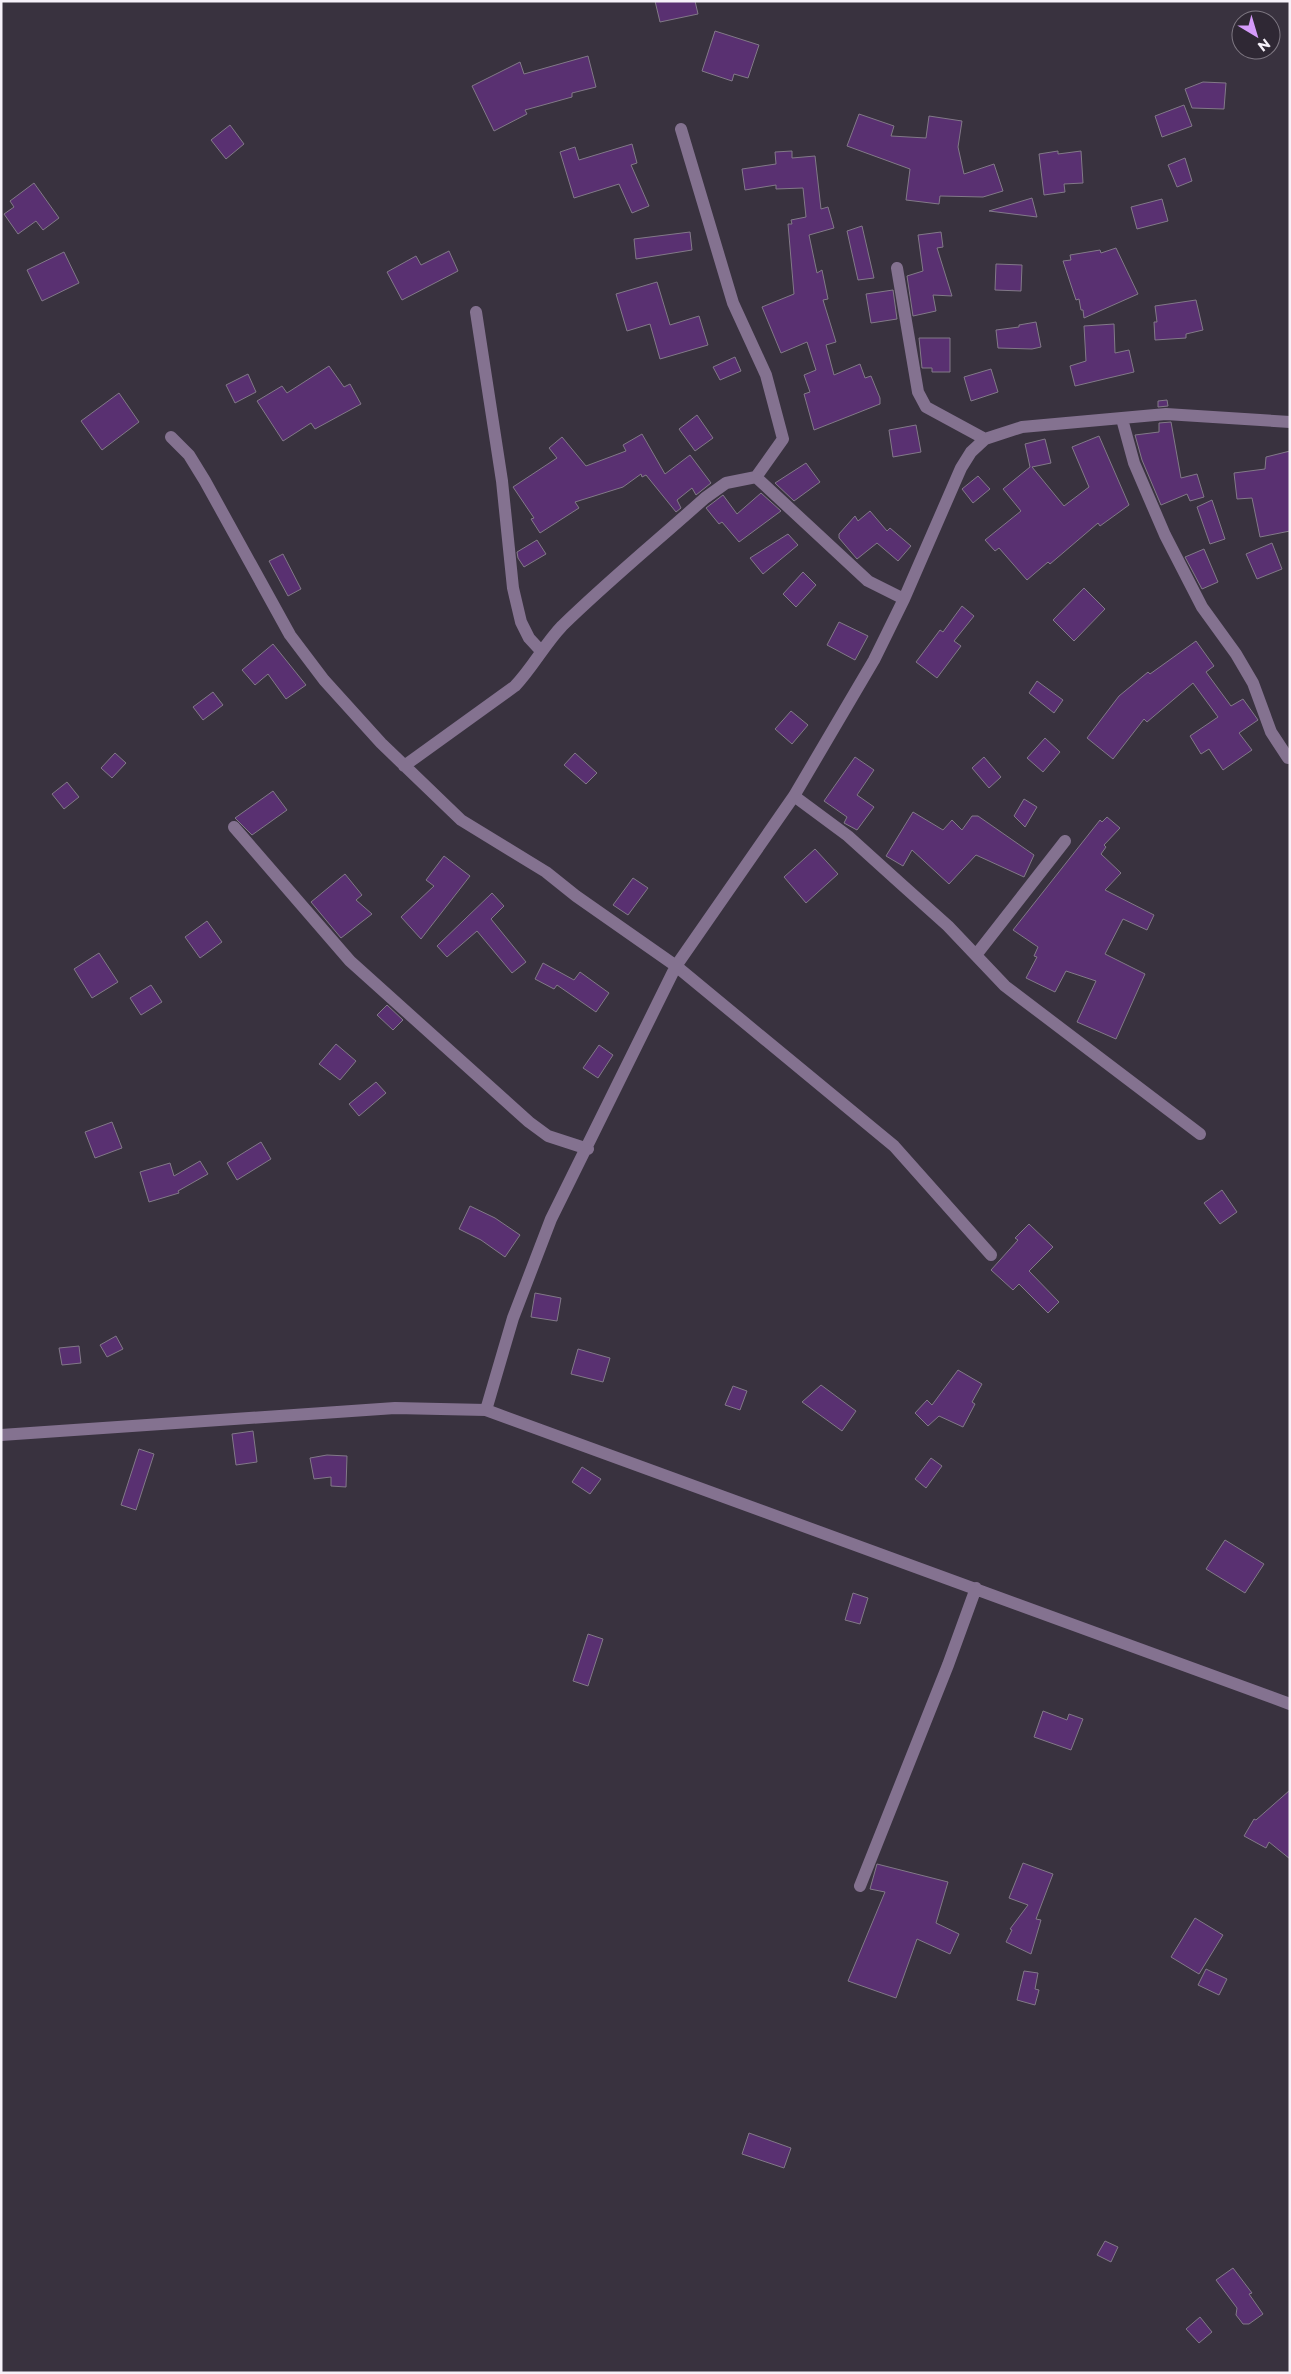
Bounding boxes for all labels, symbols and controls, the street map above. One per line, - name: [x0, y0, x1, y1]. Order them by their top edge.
- north arrow: [1231, 10, 1281, 60]
- text: N: [1254, 35, 1274, 56]

